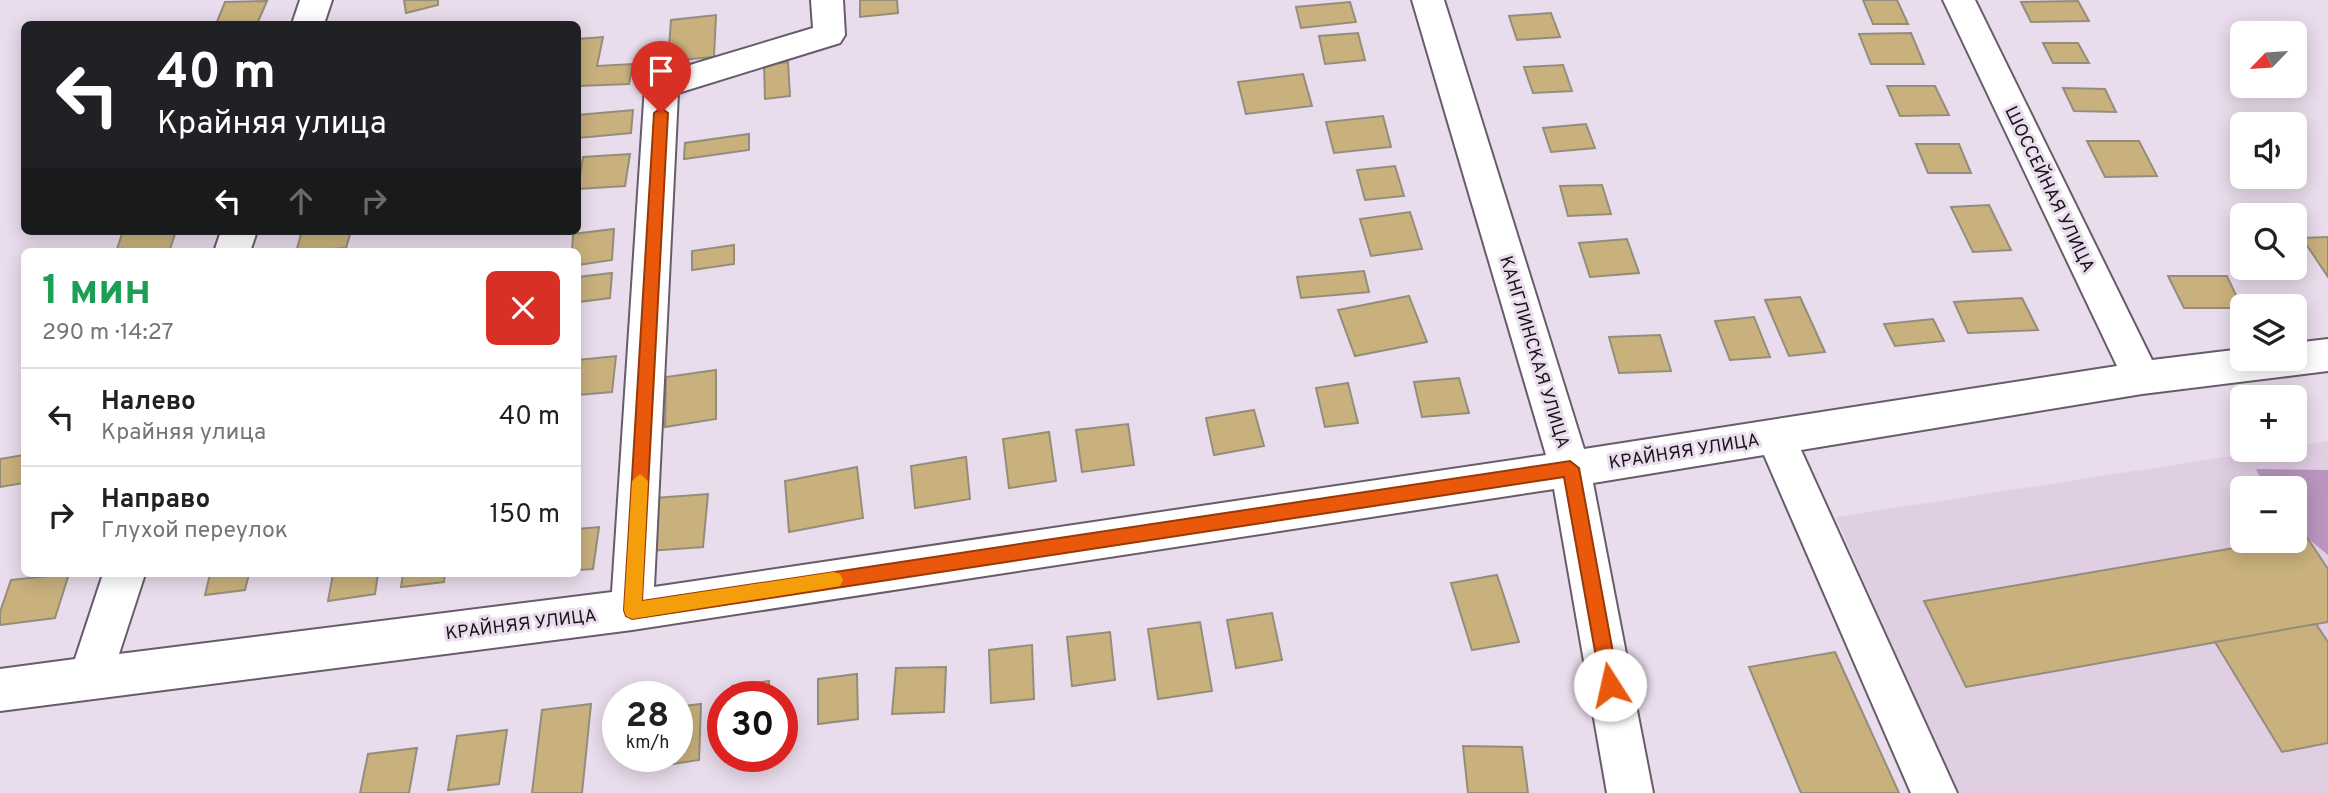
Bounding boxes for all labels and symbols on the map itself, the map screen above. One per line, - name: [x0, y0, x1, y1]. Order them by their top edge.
- north arrow: [2230, 21, 2306, 98]
- pin: [631, 41, 691, 113]
- street label: ШОССЕЙНАЯ УЛИЦА: [1998, 102, 2101, 277]
- street label: КАНГЛИНСКАЯ УЛИЦА: [1493, 253, 1574, 452]
- street label: КРАЙНЯЯ УЛИЦА: [1607, 427, 1761, 476]
- street label: КРАЙНЯЯ УЛИЦА: [444, 603, 598, 646]
- position arrow: [1573, 648, 1647, 722]
- speed limit sign: 30: [707, 681, 798, 772]

